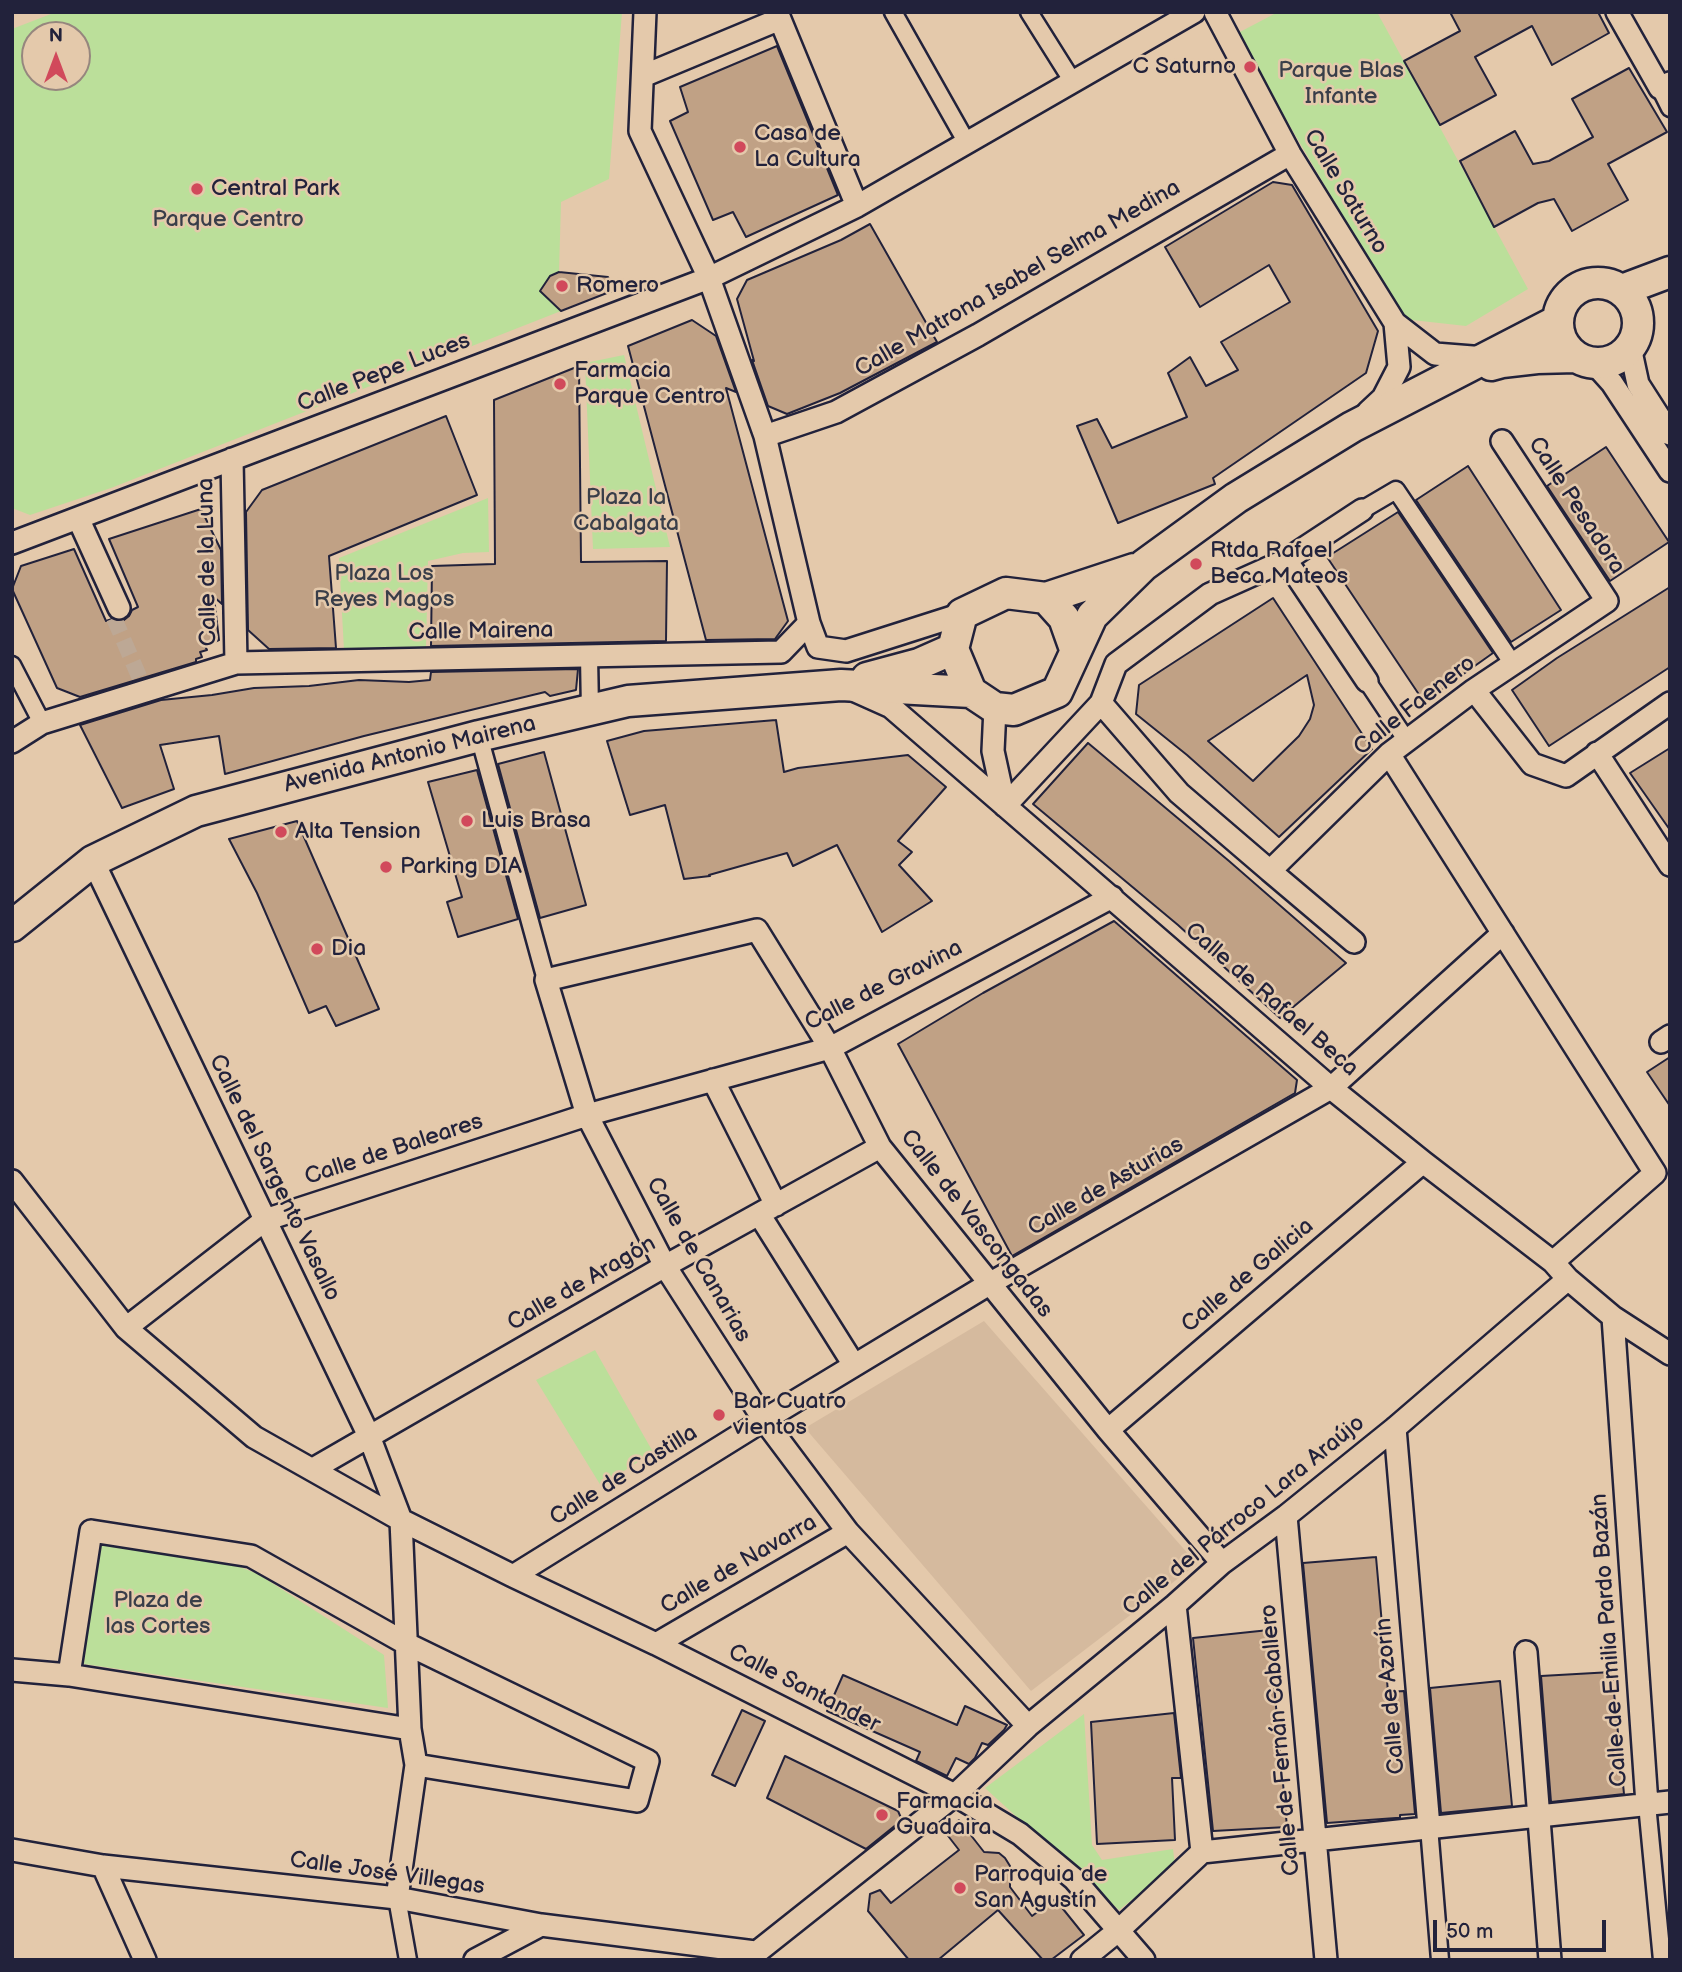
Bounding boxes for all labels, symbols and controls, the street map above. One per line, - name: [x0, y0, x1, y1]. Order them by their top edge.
- north arrow: [21, 21, 91, 91]
- text: N: [49, 25, 63, 48]
- place label: C Saturno: [1132, 53, 1236, 81]
- park label: Parque Blas Infante: [1278, 57, 1404, 111]
- marker: C Saturno: [1242, 59, 1258, 75]
- place label: Casa de La Cultura: [754, 120, 861, 174]
- street label: Calle Saturno: [1297, 125, 1393, 259]
- marker: Casa de La Cultura: [732, 139, 748, 155]
- street label: Calle Matrona Isabel Selma Medina: [851, 174, 1185, 384]
- place label: Central Park: [211, 175, 339, 203]
- marker: Central Park: [189, 181, 205, 197]
- park label: Parque Centro: [152, 206, 304, 234]
- place label: Romero: [576, 272, 659, 300]
- marker: Romero: [554, 278, 570, 294]
- street label: Calle Pepe Luces: [294, 327, 474, 419]
- place label: Farmacia Parque Centro: [574, 357, 725, 411]
- marker: Farmacia Parque Centro: [552, 376, 568, 392]
- street label: Calle Pesadora: [1521, 432, 1631, 580]
- street label: Calle de la Luna: [193, 477, 223, 647]
- park label: Plaza la Cabalgata: [573, 484, 679, 538]
- place label: Rtda Rafael Beca Mateos: [1210, 537, 1348, 591]
- marker: Rtda Rafael Beca Mateos: [1188, 556, 1204, 572]
- park label: Plaza Los Reyes Magos: [314, 560, 454, 614]
- street label: Calle Mairena: [408, 617, 554, 647]
- street label: Calle Faenero: [1349, 650, 1481, 762]
- street label: Avenida Antonio Mairena: [281, 710, 539, 800]
- place label: Luis Brasa: [481, 807, 591, 835]
- marker: Luis Brasa: [459, 813, 475, 829]
- place label: Alta Tension: [295, 818, 421, 846]
- marker: Alta Tension: [273, 824, 289, 840]
- place label: Parking DIA: [400, 853, 522, 881]
- marker: Parking DIA: [378, 859, 394, 875]
- street label: Calle de Rafael Beca: [1179, 917, 1363, 1083]
- street label: Calle de Gravina: [801, 934, 967, 1038]
- place label: Dia: [331, 935, 366, 963]
- marker: Dia: [309, 941, 325, 957]
- street label: Calle del Sargento Vasallo: [202, 1050, 346, 1306]
- street label: Calle de Baleares: [301, 1108, 487, 1192]
- street label: Calle de Vascongadas: [894, 1124, 1058, 1324]
- street label: Calle de Asturias: [1023, 1131, 1189, 1243]
- street label: Calle de Canarias: [640, 1173, 756, 1347]
- street label: Calle de Galicia: [1176, 1213, 1320, 1339]
- street label: Calle de Aragón: [503, 1230, 661, 1338]
- place label: Bar Cuatro vientos: [733, 1388, 846, 1442]
- marker: Bar Cuatro vientos: [711, 1407, 727, 1423]
- street label: Calle del Párroco Lara Araújo: [1117, 1410, 1371, 1622]
- street label: Calle de Castilla: [545, 1420, 703, 1532]
- street label: Calle de Emilia Pardo Bazán: [1586, 1492, 1634, 1788]
- street label: Calle de Navarra: [656, 1509, 822, 1621]
- park label: Plaza de las Cortes: [106, 1587, 210, 1641]
- street label: Calle de Fernán Caballero: [1255, 1603, 1307, 1877]
- street label: Calle de Azorín: [1370, 1617, 1412, 1775]
- street label: Calle Santander: [723, 1639, 885, 1739]
- place label: Farmacia Guadaira: [896, 1788, 993, 1842]
- marker: Farmacia Guadaira: [874, 1807, 890, 1823]
- street label: Calle José Villegas: [288, 1847, 486, 1901]
- place label: Parroquia de San Agustín: [974, 1861, 1107, 1915]
- marker: Parroquia de San Agustín: [952, 1880, 968, 1896]
- scale bar: [1437, 1906, 1610, 1950]
- text: 50 m: [1446, 1919, 1493, 1944]

